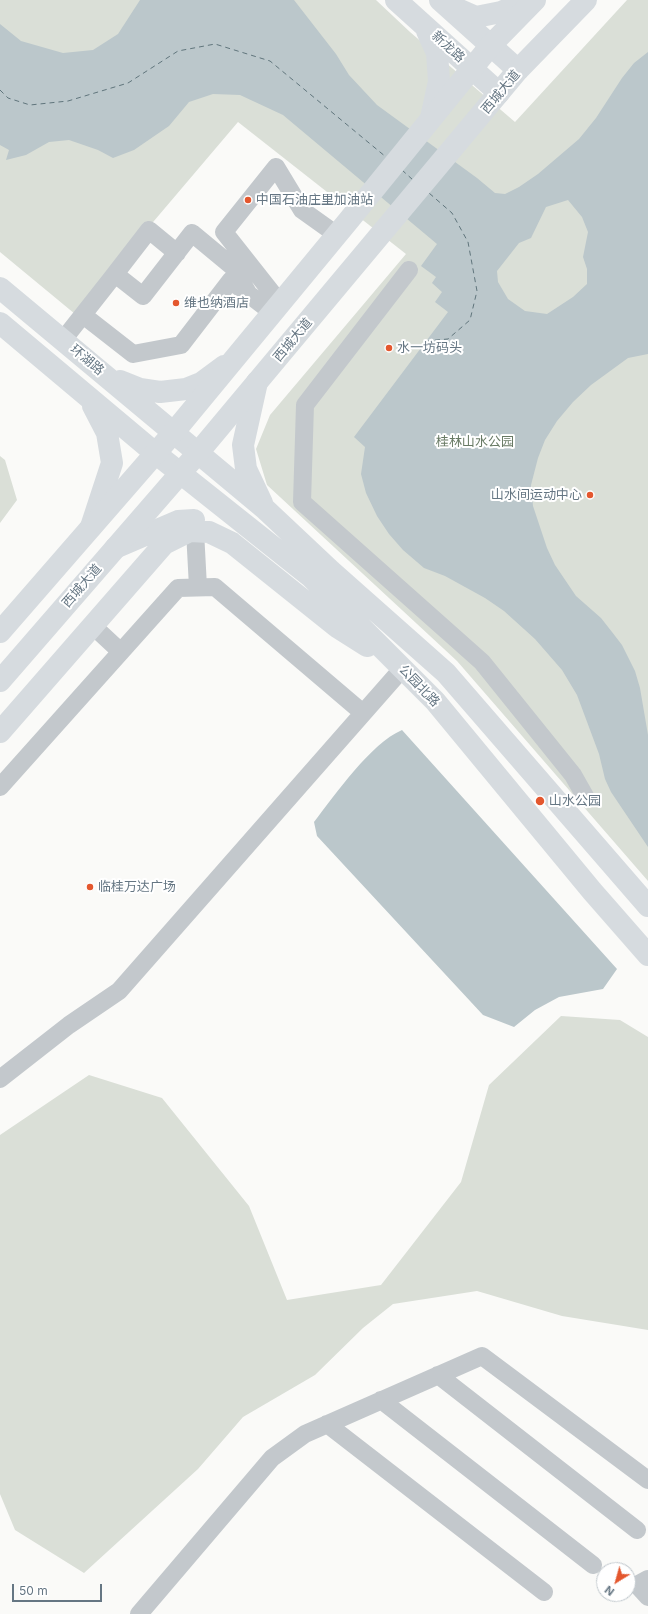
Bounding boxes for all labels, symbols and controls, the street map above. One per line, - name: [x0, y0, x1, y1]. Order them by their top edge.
- street label: 新龙路: [428, 28, 468, 66]
- street label: 西城大道: [478, 67, 524, 117]
- place label: 中国石油庄里加油站: [256, 192, 373, 208]
- marker: 中国石油庄里加油站: [243, 195, 253, 205]
- place label: 维也纳酒店: [184, 295, 249, 311]
- marker: 维也纳酒店: [171, 298, 181, 308]
- street label: 西城大道: [270, 315, 316, 365]
- place label: 水一坊码头: [397, 340, 462, 356]
- street label: 环湖路: [67, 341, 107, 379]
- marker: 水一坊码头: [384, 343, 394, 353]
- park label: 桂林山水公园: [436, 434, 514, 450]
- place label: 山水间运动中心: [491, 487, 582, 503]
- marker: 山水间运动中心: [585, 490, 595, 500]
- street label: 西城大道: [59, 561, 105, 611]
- street label: 公园北路: [395, 662, 443, 710]
- place label: 山水公园: [549, 793, 601, 809]
- marker: 山水公园: [534, 795, 546, 807]
- place label: 临桂万达广场: [98, 879, 176, 895]
- marker: 临桂万达广场: [85, 882, 95, 892]
- north arrow: [596, 1562, 636, 1602]
- scale bar: [14, 1576, 104, 1602]
- text: 50 m: [19, 1583, 48, 1598]
- text: N: [602, 1583, 617, 1599]

